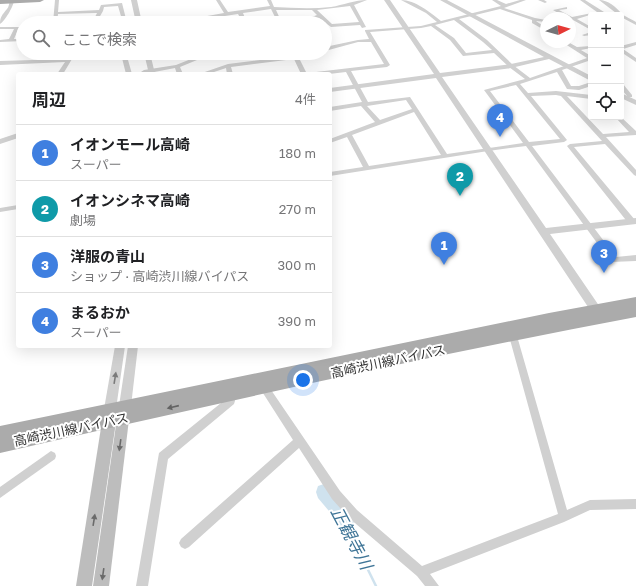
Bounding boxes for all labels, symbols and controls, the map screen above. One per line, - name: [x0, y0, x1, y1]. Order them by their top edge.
- north arrow: [540, 12, 576, 48]
- map controls: [588, 12, 624, 120]
- button: +: [588, 12, 624, 48]
- search box: [16, 16, 332, 60]
- icon: search: [30, 27, 52, 49]
- text: ここで検索: [62, 30, 137, 48]
- button: −: [588, 48, 624, 84]
- button: locate: [588, 84, 624, 120]
- text: 周辺: [32, 89, 66, 110]
- text: 4件: [295, 91, 316, 107]
- pin: 4: [487, 104, 513, 137]
- text: イオンモール高崎: [70, 135, 190, 153]
- text: 1: [42, 145, 48, 161]
- text: 180 m: [279, 145, 316, 161]
- text: スーパー: [70, 156, 122, 172]
- pin: 2: [447, 163, 473, 196]
- text: イオンシネマ高崎: [70, 191, 190, 209]
- text: 2: [41, 201, 49, 217]
- text: 270 m: [279, 201, 316, 217]
- text: 劇場: [70, 212, 96, 228]
- pin: 1: [431, 232, 457, 265]
- pin: 3: [591, 240, 617, 273]
- text: 洋服の青山: [70, 247, 145, 265]
- text: 3: [41, 257, 49, 273]
- text: 300 m: [278, 257, 316, 273]
- text: ショップ · 高崎渋川線バイパス: [70, 268, 249, 284]
- text: まるおか: [70, 303, 130, 321]
- text: 4: [41, 313, 49, 329]
- text: 390 m: [278, 313, 316, 329]
- text: スーパー: [70, 324, 122, 340]
- street label: 高崎渋川線バイパス: [329, 341, 447, 381]
- your location: [293, 370, 313, 390]
- one-way arrow: [112, 372, 118, 384]
- one-way arrow: [167, 405, 179, 411]
- street label: 高崎渋川線バイパス: [12, 409, 130, 449]
- one-way arrow: [117, 439, 123, 451]
- water label: 正観寺川: [327, 503, 378, 575]
- one-way arrow: [91, 514, 97, 526]
- one-way arrow: [99, 568, 106, 580]

